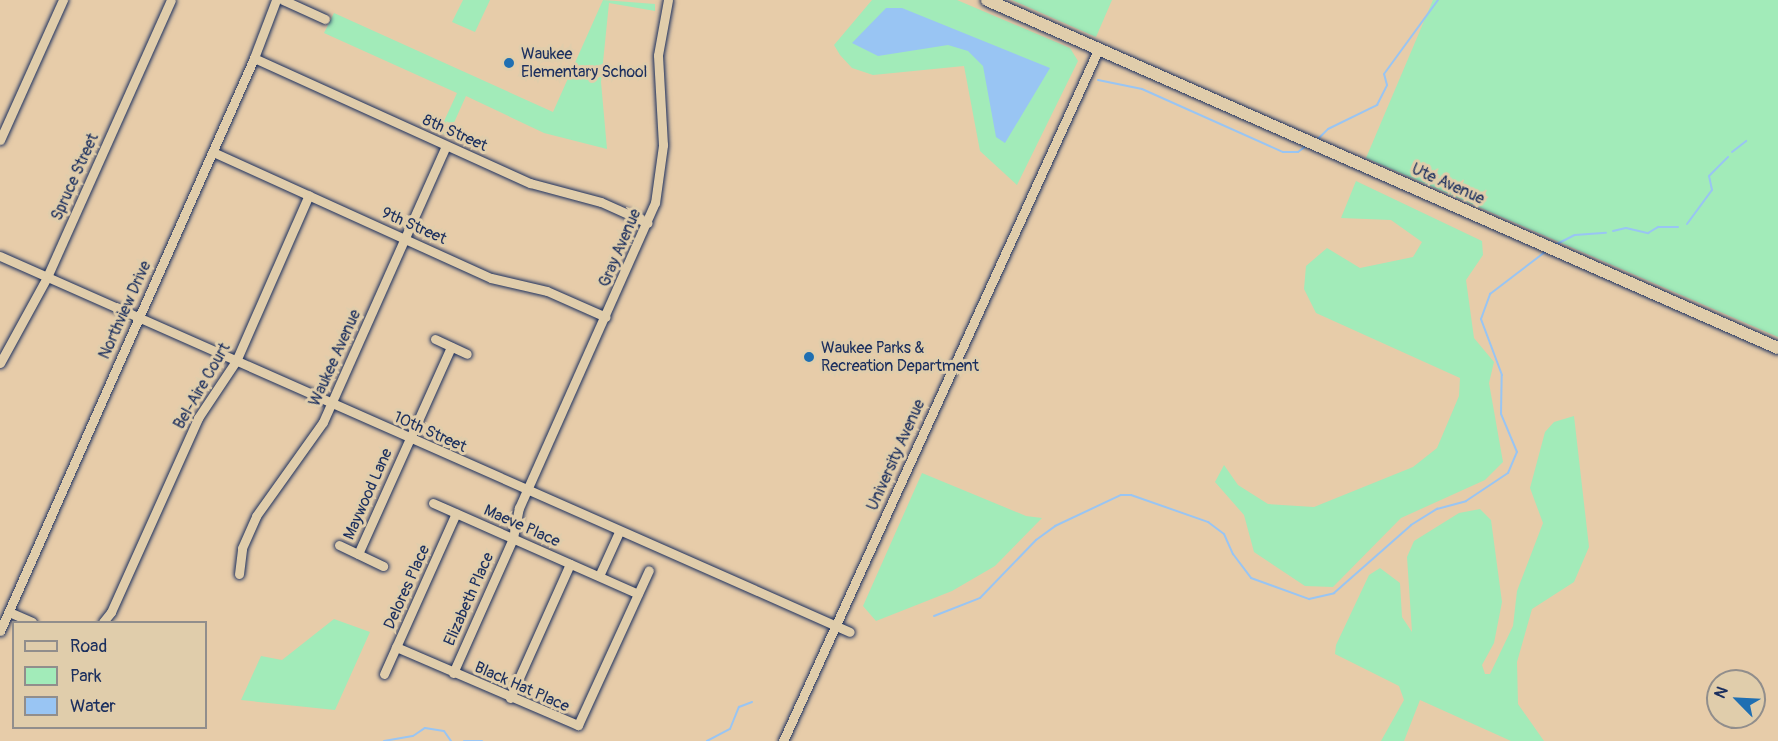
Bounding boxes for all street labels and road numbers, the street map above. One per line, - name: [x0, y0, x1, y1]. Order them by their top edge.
- street label: 8th Street: [420, 110, 490, 156]
- street label: Spruce Street: [47, 130, 103, 224]
- street label: Ute Avenue: [1409, 159, 1487, 209]
- street label: 9th Street: [379, 203, 449, 249]
- street label: Gray Avenue: [595, 206, 645, 290]
- street label: Northview Drive: [95, 258, 155, 362]
- street label: Waukee Avenue: [305, 307, 365, 409]
- street label: Bel-Aire Court: [170, 340, 234, 432]
- street label: University Avenue: [863, 396, 929, 514]
- street label: 10th Street: [390, 407, 470, 457]
- street label: Maywood Lane: [339, 445, 397, 543]
- street label: Maeve Place: [481, 501, 563, 551]
- street label: Delores Place: [380, 542, 434, 632]
- street label: Elizabeth Place: [440, 549, 498, 649]
- street label: Black Hat Place: [472, 658, 572, 716]

